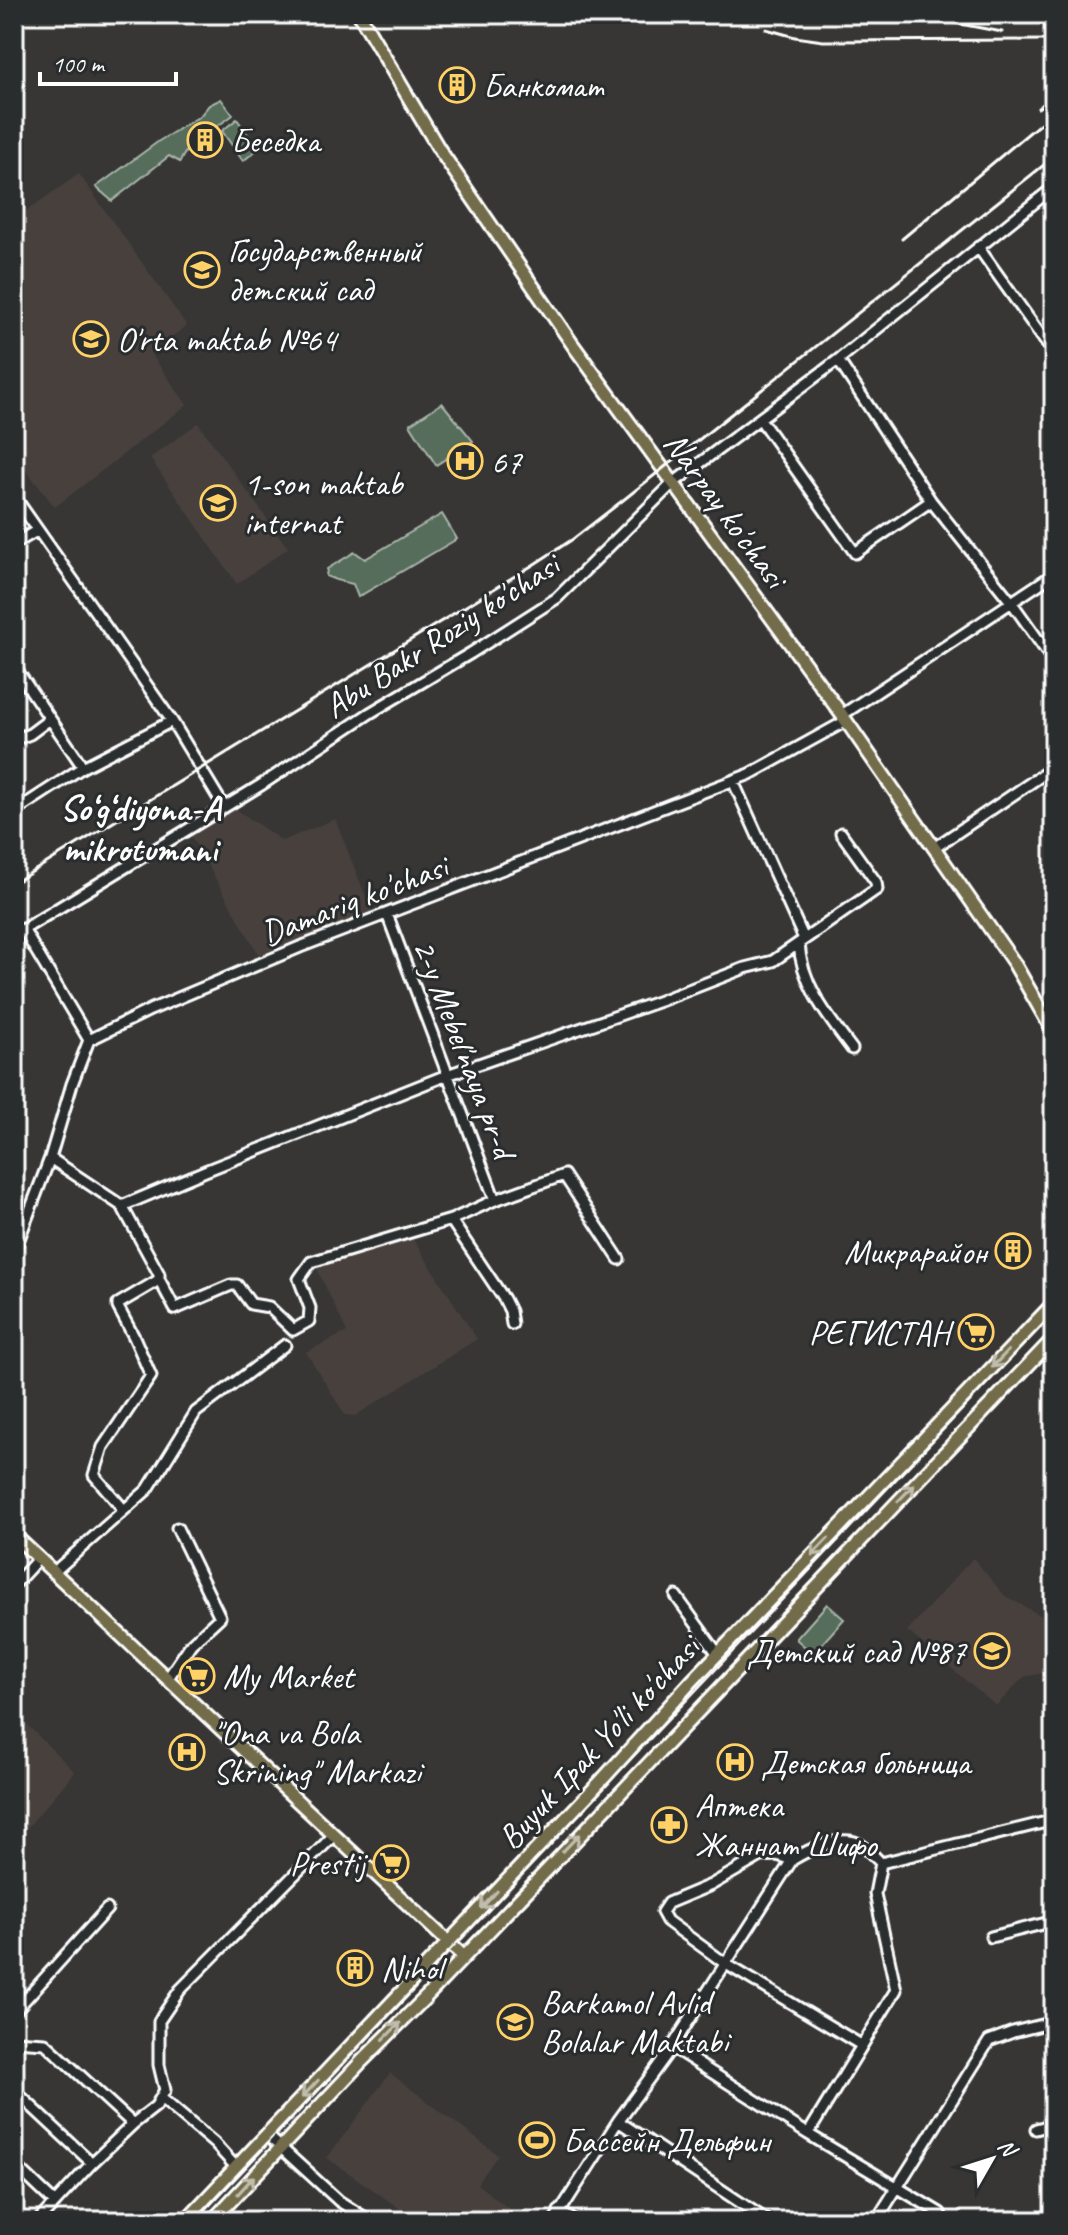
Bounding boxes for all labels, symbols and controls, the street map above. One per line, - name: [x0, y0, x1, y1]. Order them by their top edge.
- scale bar: [40, 36, 176, 86]
- text: 100 m: [52, 49, 106, 79]
- place label: Банкомат: [483, 64, 605, 107]
- building icon: Банкомат: [438, 66, 476, 104]
- place label: Беседка: [231, 119, 323, 162]
- building icon: Беседка: [186, 121, 224, 159]
- place label: Государственный детский сад: [228, 229, 424, 311]
- school or university icon: Государственный детский сад: [183, 251, 221, 289]
- place label: O'rta maktab №64: [117, 318, 340, 361]
- school or university icon: O'rta maktab №64: [72, 320, 110, 358]
- street label: Narpay ko'chasi: [655, 423, 799, 599]
- place label: 67: [491, 440, 523, 483]
- hospital icon: 67: [446, 442, 484, 480]
- place label: 1-son maktab internat: [244, 462, 405, 544]
- school or university icon: 1-son maktab internat: [199, 484, 237, 522]
- street label: Abu Bakr Roziy ko'chasi: [316, 542, 570, 727]
- district label: So‘g‘diyona-А mikrotumani: [60, 785, 223, 872]
- street label: Damariq ko'chasi: [255, 843, 457, 955]
- street label: 2-y Mebel'naya pr-d: [403, 933, 528, 1168]
- place label: Микрарайон: [844, 1230, 989, 1273]
- building icon: Микрарайон: [994, 1232, 1032, 1270]
- place label: РЕГИСТАН: [809, 1311, 955, 1354]
- supermarket icon: РЕГИСТАН: [957, 1313, 995, 1351]
- one-way arrow: [991, 1349, 1010, 1369]
- one-way arrow: [896, 1484, 915, 1503]
- one-way arrow: [811, 1537, 830, 1557]
- street label: Buyuk Ipak Yo'li ko'chasi: [488, 1624, 711, 1858]
- place label: Детский сад №87: [747, 1630, 968, 1673]
- school or university icon: Детский сад №87: [973, 1632, 1011, 1670]
- place label: My Market: [223, 1655, 357, 1698]
- supermarket icon: My Market: [178, 1657, 216, 1695]
- place label: "Ona va Bola Skrining" Markazi: [213, 1711, 426, 1793]
- hospital icon: "Ona va Bola Skrining" Markazi: [168, 1733, 206, 1771]
- place label: Детская больница: [761, 1741, 973, 1784]
- hospital icon: Детская больница: [716, 1743, 754, 1781]
- place label: Аптека Жаннат Шифо: [695, 1784, 878, 1866]
- pharmacy icon: Аптека Жаннат Шифо: [650, 1806, 688, 1844]
- one-way arrow: [562, 1833, 581, 1853]
- place label: Prestij: [290, 1842, 369, 1885]
- supermarket icon: Prestij: [372, 1844, 410, 1882]
- one-way arrow: [480, 1890, 499, 1910]
- place label: Nihol: [381, 1947, 448, 1990]
- building icon: Nihol: [336, 1949, 374, 1987]
- place label: Barkamol Avlid Bolalar Maktabi: [541, 1981, 733, 2063]
- school or university icon: Barkamol Avlid Bolalar Maktabi: [496, 2003, 534, 2041]
- one-way arrow: [382, 2022, 401, 2041]
- one-way arrow: [302, 2078, 320, 2098]
- place label: Бассейн Дельфин: [563, 2119, 772, 2162]
- north arrow: [952, 2119, 1032, 2199]
- sports icon: Бассейн Дельфин: [518, 2121, 556, 2159]
- text: N: [992, 2133, 1024, 2164]
- one-way arrow: [237, 2175, 255, 2195]

